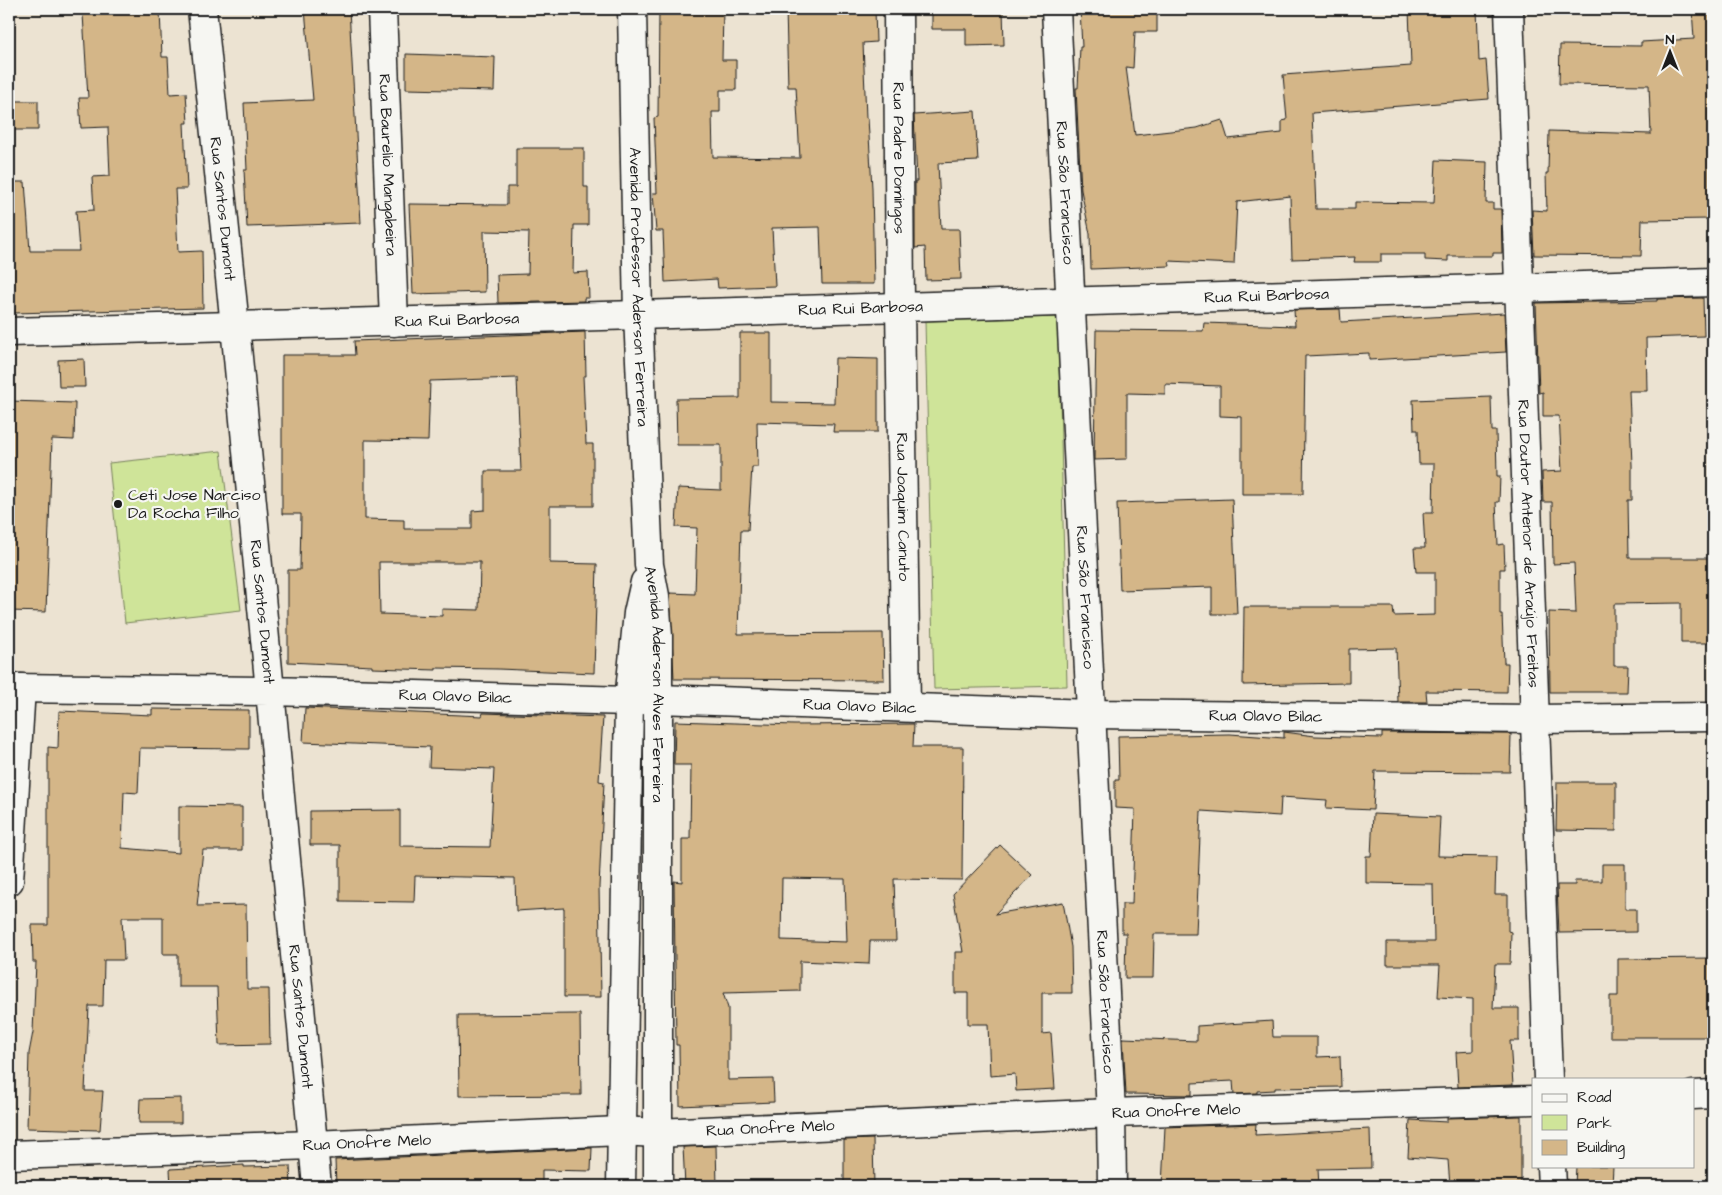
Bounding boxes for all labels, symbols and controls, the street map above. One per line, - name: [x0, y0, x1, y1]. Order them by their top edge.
- north arrow: [1644, 28, 1694, 78]
- text: N: [1666, 30, 1675, 50]
- street label: Rua Baurelio Mangabeira: [373, 73, 402, 256]
- street label: Rua Padre Domingos: [887, 82, 911, 234]
- street label: Rua São Francisco: [1051, 120, 1080, 265]
- street label: Rua Santos Dumont: [204, 136, 241, 283]
- street label: Avenida Professor Aderson Ferreira: [624, 147, 654, 427]
- street label: Rua Rui Barbosa: [1204, 283, 1329, 309]
- street label: Rua Rui Barbosa: [798, 295, 923, 321]
- street label: Rua Rui Barbosa: [394, 307, 520, 333]
- street label: Rua Doutor Antenor de Araújo Freitas: [1512, 399, 1545, 688]
- street label: Rua Joaquim Canuto: [891, 433, 915, 581]
- place label: Ceti Jose Narciso Da Rocha Filho: [128, 484, 260, 524]
- marker: Ceti Jose Narciso Da Rocha Filho: [112, 498, 124, 510]
- street label: Rua São Francisco: [1071, 525, 1100, 670]
- street label: Rua Santos Dumont: [245, 539, 280, 686]
- street label: Avenida Aderson Alves Ferreira: [638, 564, 669, 803]
- street label: Rua Olavo Bilac: [398, 684, 513, 709]
- street label: Rua Olavo Bilac: [803, 693, 917, 719]
- street label: Rua Olavo Bilac: [1209, 704, 1323, 728]
- street label: Rua São Francisco: [1091, 929, 1120, 1074]
- street label: Rua Santos Dumont: [283, 943, 319, 1090]
- legend: [1532, 1078, 1694, 1168]
- text: Road: [1577, 1087, 1612, 1108]
- street label: Rua Onofre Melo: [1111, 1098, 1241, 1124]
- text: Park: [1577, 1113, 1612, 1134]
- street label: Rua Onofre Melo: [706, 1114, 835, 1142]
- street label: Rua Onofre Melo: [302, 1129, 432, 1156]
- text: Building: [1577, 1137, 1625, 1159]

